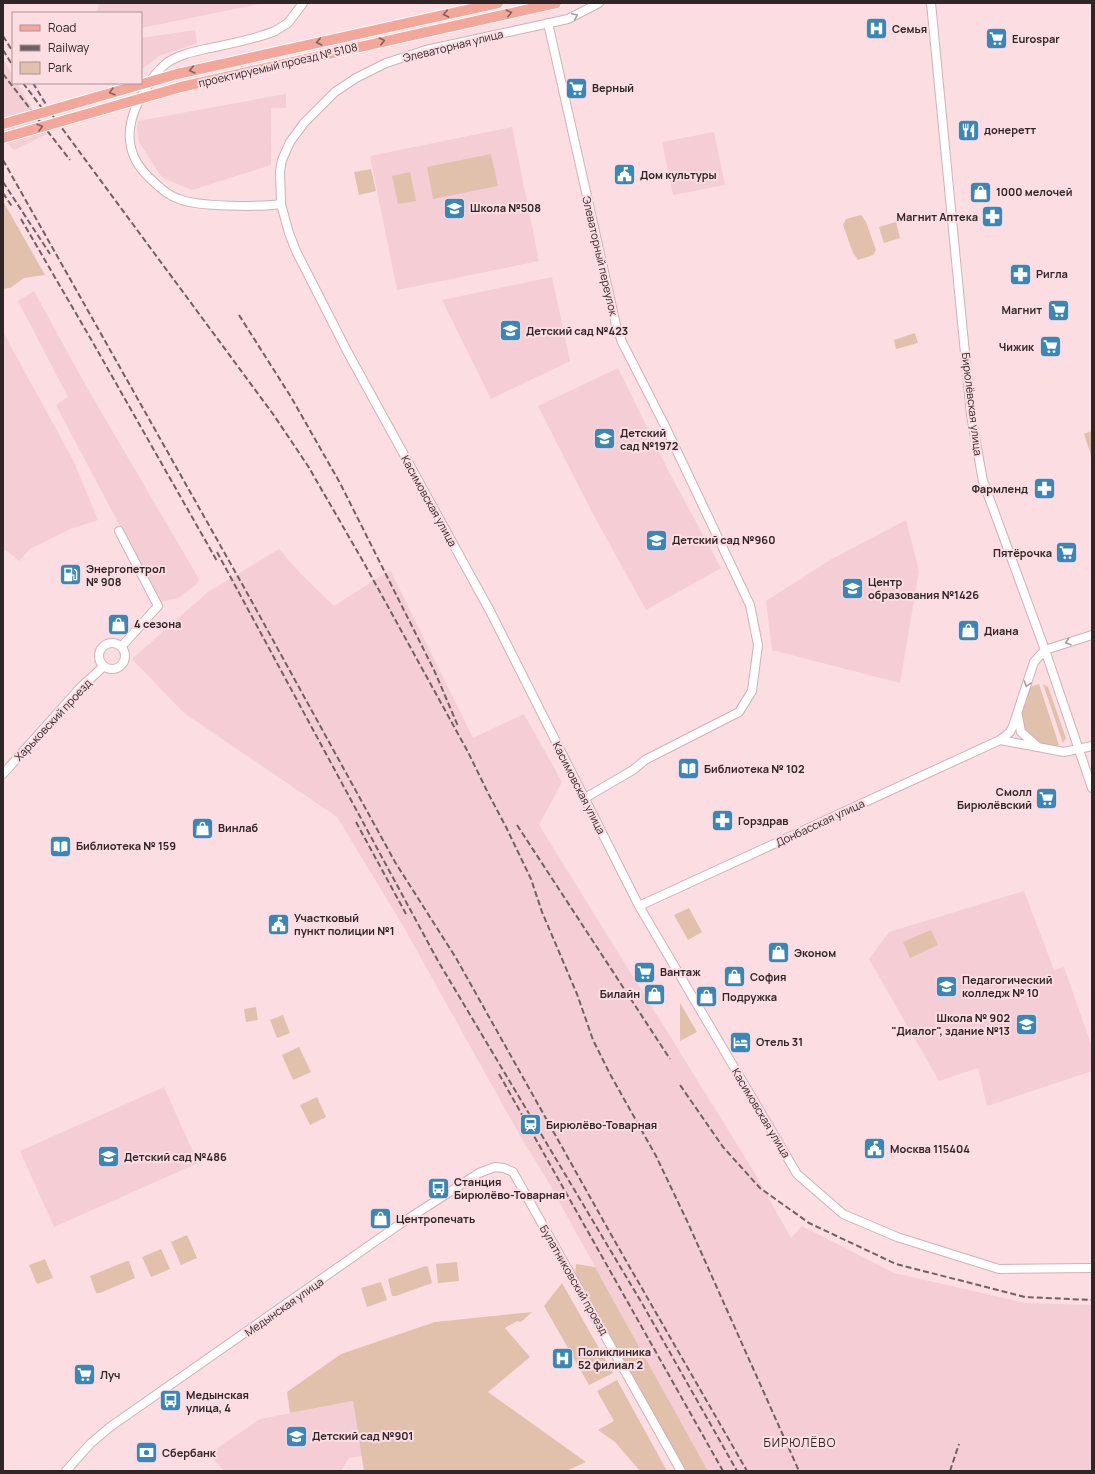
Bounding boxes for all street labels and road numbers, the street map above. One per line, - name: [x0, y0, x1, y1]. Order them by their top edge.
- street label: Элеваторная улица: [401, 26, 505, 65]
- street label: проектируемый проезд № 5108: [197, 39, 359, 90]
- street label: Элеваторный переулок: [579, 194, 622, 318]
- street label: Бирюлёвская улица: [959, 352, 986, 456]
- street label: Касимовская улица: [398, 453, 461, 549]
- street label: Харьковский проезд: [11, 675, 95, 764]
- street label: Касимовская улица: [550, 739, 609, 837]
- street label: Донбасская улица: [773, 795, 867, 850]
- street label: Касимовская улица: [729, 1065, 794, 1160]
- street label: Булатниковский проезд: [537, 1222, 612, 1338]
- street label: Медынская улица: [241, 1274, 326, 1339]

